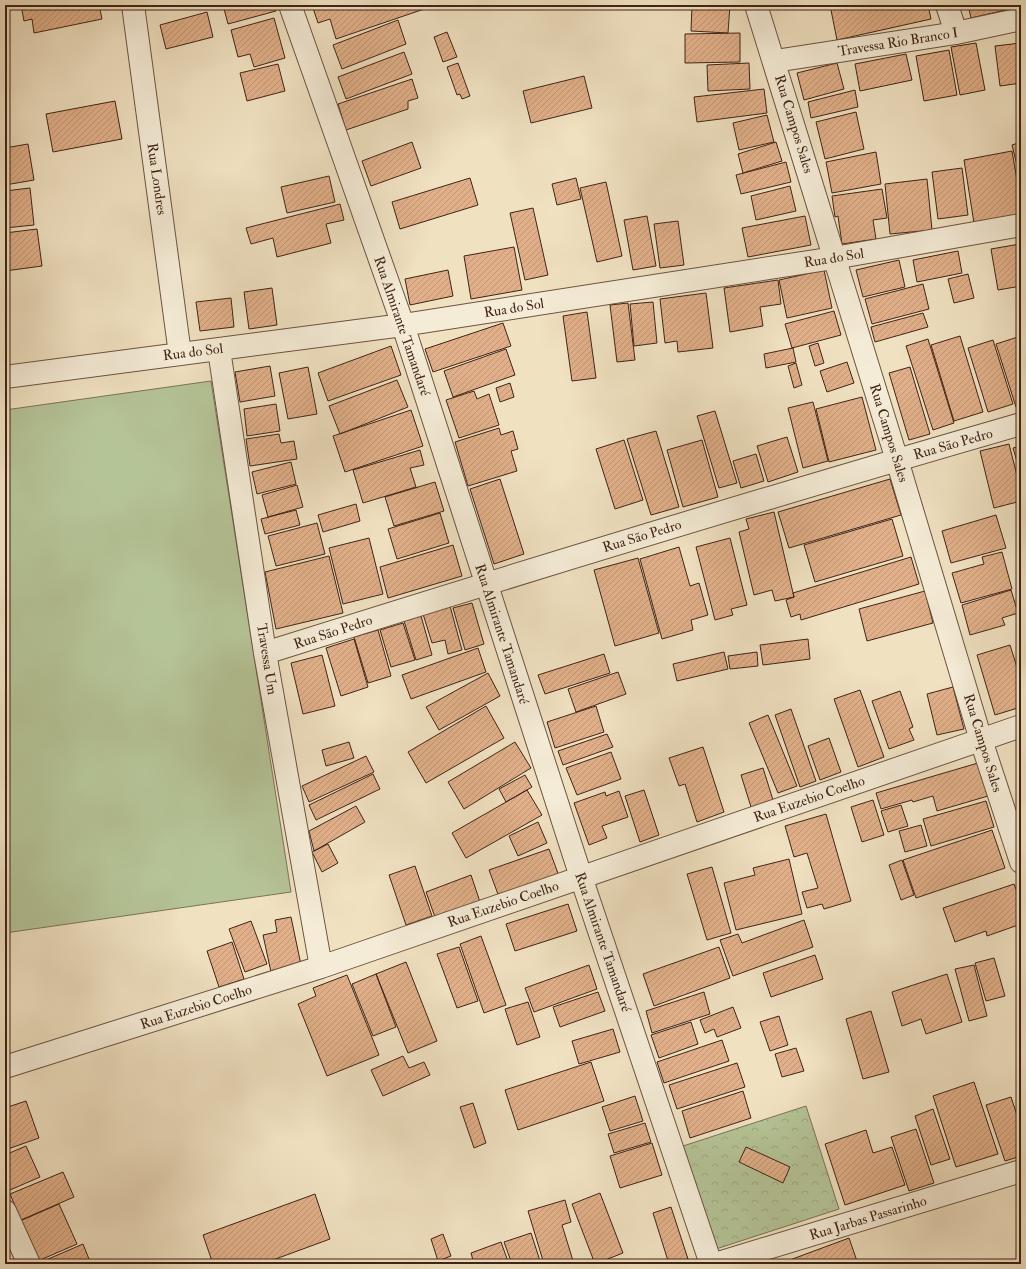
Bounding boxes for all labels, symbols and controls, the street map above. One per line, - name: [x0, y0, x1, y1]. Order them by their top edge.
- street label: Travessa Rio Branco I: [837, 24, 960, 60]
- street label: Rua Campos Sales: [770, 73, 817, 176]
- street label: Rua Londres: [144, 142, 171, 216]
- street label: Rua do Sol: [803, 245, 866, 271]
- street label: Rua Almirante Tamandaré: [370, 254, 434, 398]
- street label: Rua do Sol: [483, 295, 546, 321]
- street label: Rua do Sol: [162, 340, 224, 364]
- street label: Rua Campos Sales: [865, 382, 912, 485]
- street label: Rua São Pedro: [911, 425, 995, 463]
- street label: Rua São Pedro: [601, 516, 684, 556]
- street label: Rua Almirante Tamandaré: [471, 562, 533, 706]
- street label: Rua São Pedro: [292, 611, 375, 653]
- street label: Travessa Um: [253, 622, 281, 696]
- street label: Rua Campos Sales: [959, 692, 1006, 795]
- street label: Rua Euzebio Coelho: [751, 772, 867, 826]
- street label: Rua Almirante Tamandaré: [571, 870, 635, 1014]
- street label: Rua Euzebio Coelho: [445, 877, 561, 931]
- street label: Rua Euzebio Coelho: [138, 981, 254, 1033]
- street label: Rua Jarbas Passarinho: [807, 1192, 929, 1244]

